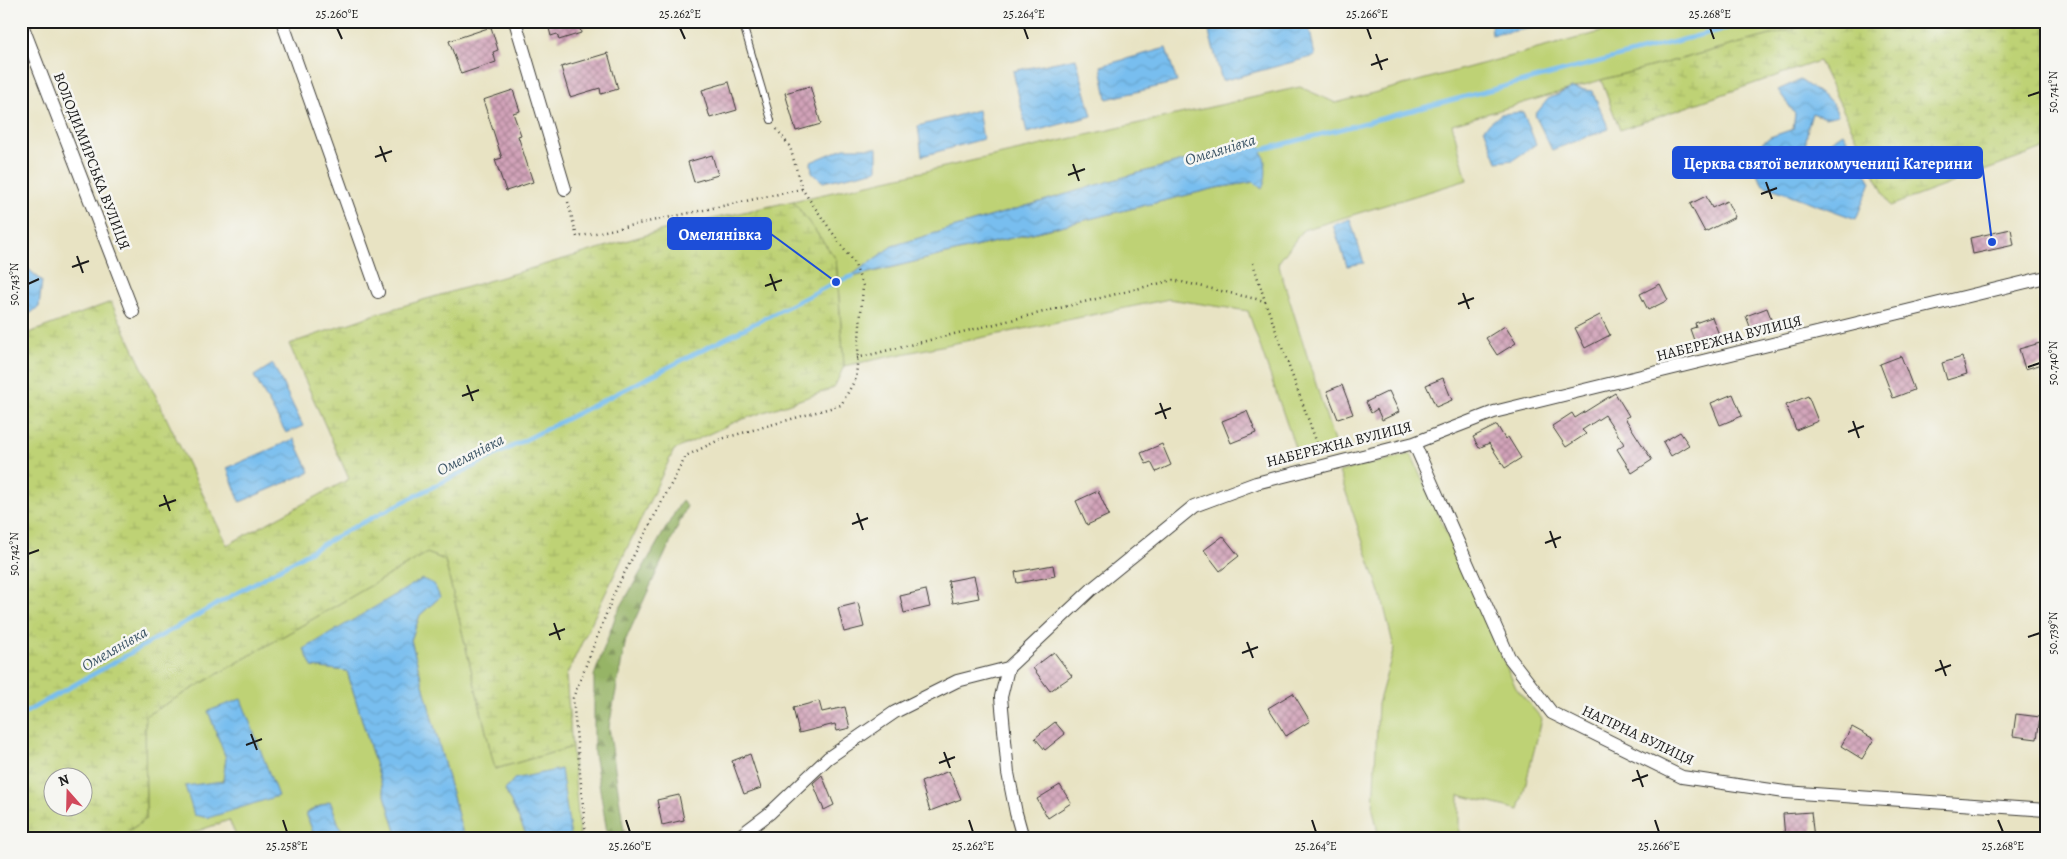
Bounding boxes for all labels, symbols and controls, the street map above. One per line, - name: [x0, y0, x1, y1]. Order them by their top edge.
- text: 25.260°E: [316, 6, 358, 22]
- text: 25.262°E: [659, 6, 701, 22]
- text: 25.264°E: [1003, 6, 1045, 22]
- text: 25.266°E: [1346, 6, 1388, 22]
- text: 25.268°E: [1689, 6, 1731, 22]
- street label: ВОЛОДИМИРСЬКА ВУЛИЦЯ: [49, 69, 135, 253]
- text: 50.741°N: [2045, 71, 2061, 113]
- water label: Омелянівка: [1182, 129, 1258, 171]
- callout: Церква святої великомучениці Катерини: [1673, 147, 1982, 178]
- text: Церква святої великомучениці Катерини: [1684, 153, 1972, 175]
- callout: Омелянівка: [668, 218, 771, 249]
- text: Омелянівка: [678, 224, 762, 246]
- text: 50.743°N: [6, 262, 22, 305]
- street label: НАБЕРЕЖНА ВУЛИЦЯ: [1654, 310, 1804, 366]
- text: 50.740°N: [2045, 340, 2061, 385]
- street label: НАБЕРЕЖНА ВУЛИЦЯ: [1264, 416, 1414, 472]
- water label: Омелянівка: [433, 429, 508, 481]
- text: 50.742°N: [6, 532, 22, 576]
- text: 50.739°N: [2045, 611, 2061, 654]
- water label: Омелянівка: [77, 621, 152, 677]
- street label: НАГІРНА ВУЛИЦЯ: [1579, 700, 1697, 770]
- north arrow: [42, 766, 92, 816]
- text: N: [56, 770, 72, 791]
- text: 25.258°E: [266, 838, 308, 854]
- text: 25.260°E: [609, 838, 651, 854]
- text: 25.262°E: [952, 838, 994, 854]
- text: 25.264°E: [1295, 838, 1337, 854]
- text: 25.266°E: [1638, 838, 1680, 854]
- text: 25.268°E: [1982, 838, 2024, 854]

